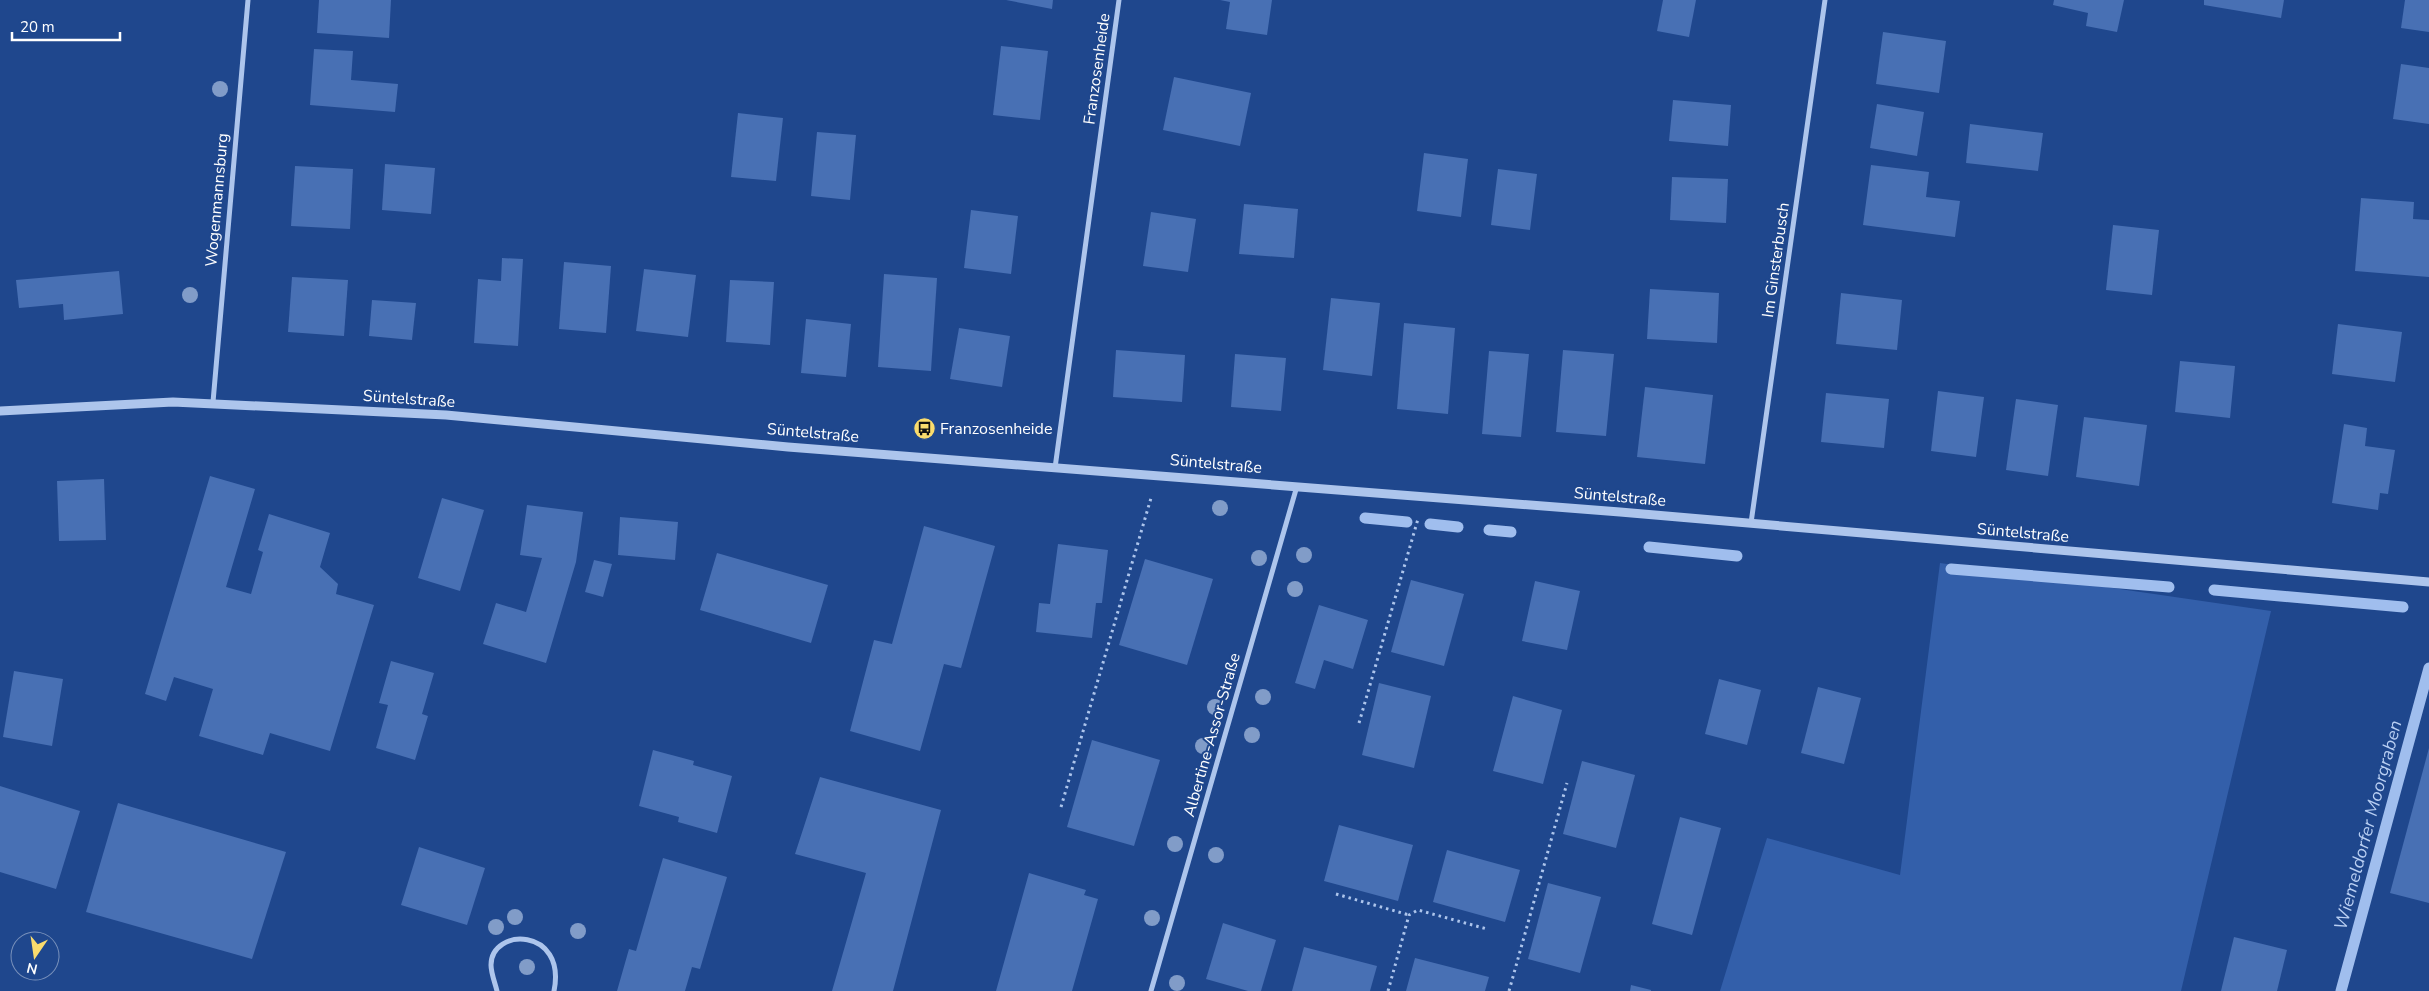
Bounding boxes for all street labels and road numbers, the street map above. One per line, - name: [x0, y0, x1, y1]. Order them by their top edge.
- street label: Franzosenheide: [1078, 12, 1116, 126]
- street label: Wogenmannsburg: [200, 132, 234, 268]
- street label: Im Ginsterbusch: [1757, 201, 1795, 319]
- street label: Süntelstraße: [362, 385, 456, 413]
- street label: Süntelstraße: [766, 418, 860, 448]
- street label: Süntelstraße: [1169, 449, 1263, 479]
- street label: Süntelstraße: [1573, 482, 1667, 512]
- street label: Süntelstraße: [1976, 518, 2070, 548]
- street label: Albertine-Assor-Straße: [1178, 650, 1246, 820]

